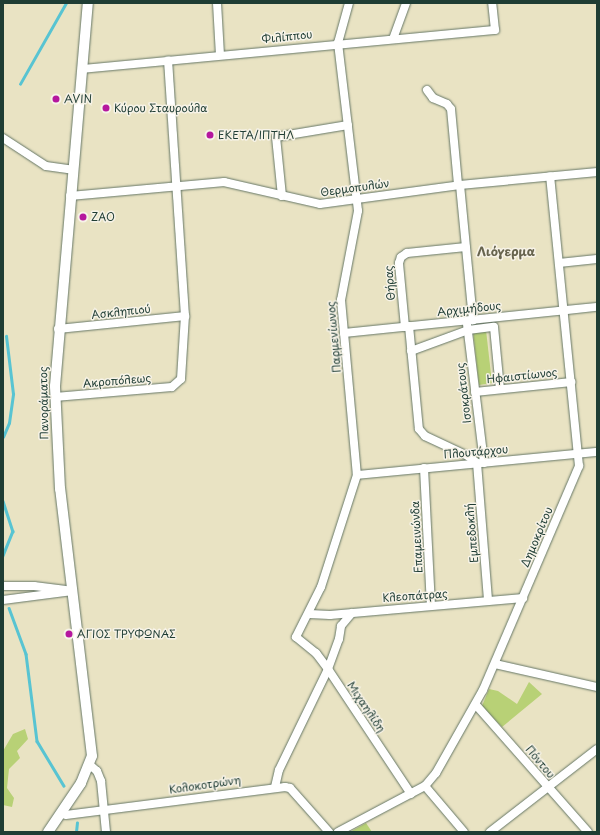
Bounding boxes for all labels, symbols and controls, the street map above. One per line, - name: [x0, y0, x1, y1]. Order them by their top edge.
- street label: Φιλίππου: [261, 28, 313, 46]
- place label: AVIN: [64, 92, 92, 106]
- marker: AVIN: [51, 94, 61, 104]
- place label: Κύρου Σταυρούλα: [114, 101, 207, 115]
- marker: Κύρου Σταυρούλα: [101, 103, 111, 113]
- place label: ΕΚΕΤΑ/ΙΠΤΗΛ: [218, 128, 294, 142]
- marker: ΕΚΕΤΑ/ΙΠΤΗΛ: [205, 130, 215, 140]
- street label: Θερμοπυλών: [320, 177, 390, 199]
- place label: ZAO: [91, 210, 115, 224]
- marker: ZAO: [78, 212, 88, 222]
- district label: Λιόγερμα: [477, 245, 535, 259]
- street label: Θήρας: [382, 265, 398, 301]
- street label: Αρχιμήδους: [436, 299, 502, 319]
- street label: Παρμενίωνος: [324, 301, 344, 373]
- street label: Ασκληπιού: [91, 302, 151, 322]
- street label: Ισοκράτους: [454, 362, 474, 424]
- street label: Πανοράματος: [37, 366, 51, 440]
- street label: Ηφαιστίωνος: [486, 366, 558, 386]
- street label: Ακροπόλεως: [82, 371, 152, 391]
- street label: Πλουτάρχου: [443, 443, 509, 461]
- street label: Επαμεινώνδα: [409, 501, 425, 573]
- street label: Εμπεδοκλή: [463, 503, 481, 563]
- street label: Δημοκρίτου: [518, 505, 556, 569]
- street label: Κλεοπάτρας: [382, 587, 448, 605]
- place label: ΑΓΙΟΣ ΤΡΥΦΩΝΑΣ: [77, 627, 177, 641]
- marker: ΑΓΙΟΣ ΤΡΥΦΩΝΑΣ: [64, 629, 74, 639]
- street label: Μιχαηλίδη: [344, 679, 388, 735]
- street label: Πόντου: [523, 743, 557, 781]
- street label: Κολοκοτρώνη: [168, 773, 242, 797]

